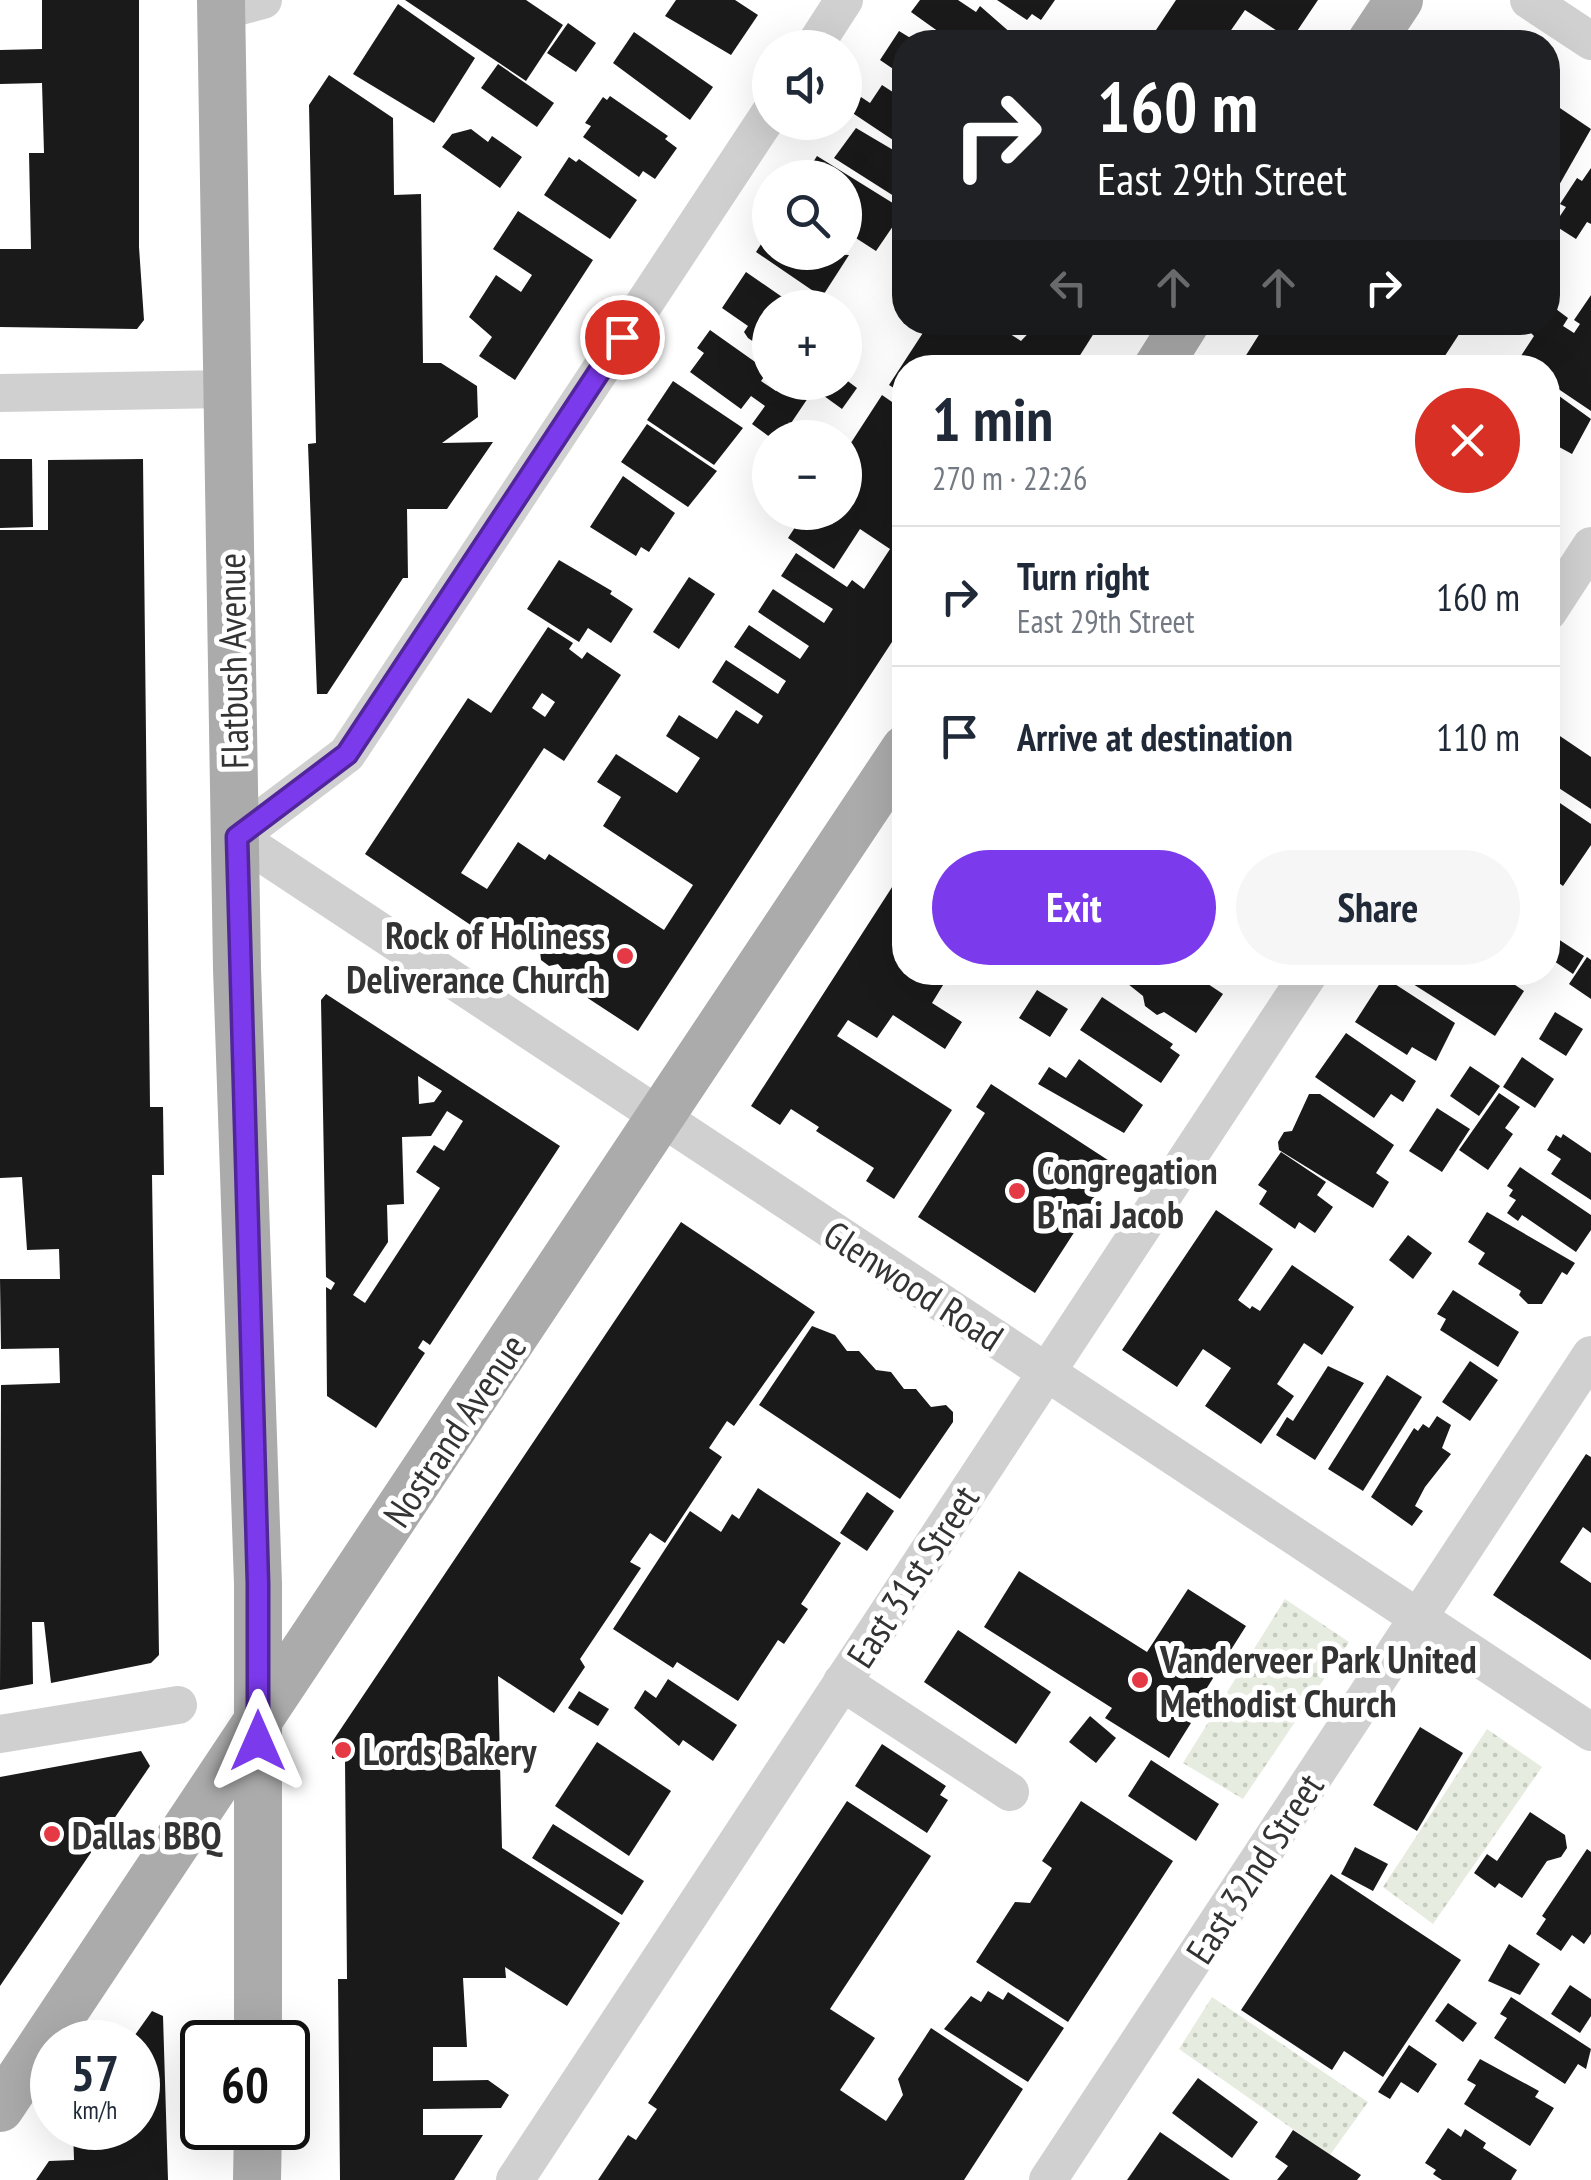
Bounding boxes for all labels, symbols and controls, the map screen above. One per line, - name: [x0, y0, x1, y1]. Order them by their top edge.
- map controls: [752, 30, 862, 530]
- button: sound: [752, 30, 862, 140]
- text: 160 m: [1097, 61, 1258, 151]
- icon: right: [932, 70, 1062, 200]
- text: East 29th Street: [1097, 149, 1347, 207]
- button: search: [752, 160, 862, 270]
- icon: left: [1041, 260, 1096, 315]
- icon: ahead: [1146, 260, 1201, 315]
- icon: ahead: [1251, 260, 1306, 315]
- icon: right: [1356, 260, 1411, 315]
- button: +: [752, 290, 862, 400]
- pin: [580, 295, 665, 380]
- icon: arrive: [595, 310, 650, 365]
- text: 1 min: [932, 380, 1053, 458]
- button: close: [1415, 388, 1520, 493]
- button: −: [752, 420, 862, 530]
- text: 270 m · 22:26: [932, 457, 1087, 499]
- text: Turn right: [1017, 551, 1149, 600]
- street label: Flatbush Avenue: [206, 553, 258, 769]
- icon: right: [932, 569, 987, 624]
- text: 160 m: [1436, 572, 1520, 621]
- text: East 29th Street: [1017, 600, 1195, 642]
- icon: arrive: [932, 709, 987, 764]
- text: Arrive at destination: [1017, 712, 1293, 761]
- text: 110 m: [1436, 712, 1520, 761]
- button: Exit: [932, 850, 1216, 965]
- button: Share: [1236, 850, 1520, 965]
- place label: Rock of Holiness Deliverance Church: [346, 910, 605, 1003]
- marker: Rock of Holiness Deliverance Church: [614, 945, 636, 967]
- place label: Congregation B'nai Jacob: [1037, 1145, 1218, 1238]
- marker: Congregation B'nai Jacob: [1006, 1180, 1028, 1202]
- street label: Glenwood Road: [815, 1209, 1013, 1361]
- street label: Nostrand Avenue: [372, 1324, 536, 1536]
- street label: East 31st Street: [835, 1475, 989, 1676]
- place label: Vanderveer Park United Methodist Church: [1159, 1634, 1477, 1727]
- marker: Vanderveer Park United Methodist Church: [1129, 1669, 1151, 1691]
- position arrow: [206, 1689, 310, 1793]
- place label: Lords Bakery: [363, 1726, 537, 1775]
- marker: Lords Bakery: [332, 1739, 354, 1761]
- street label: East 32nd Street: [1174, 1763, 1334, 1972]
- place label: Dallas BBQ: [72, 1810, 223, 1859]
- marker: Dallas BBQ: [41, 1823, 63, 1845]
- speed limit sign: 60: [180, 2020, 310, 2150]
- text: 57: [71, 2040, 119, 2105]
- text: km/h: [73, 2094, 117, 2126]

